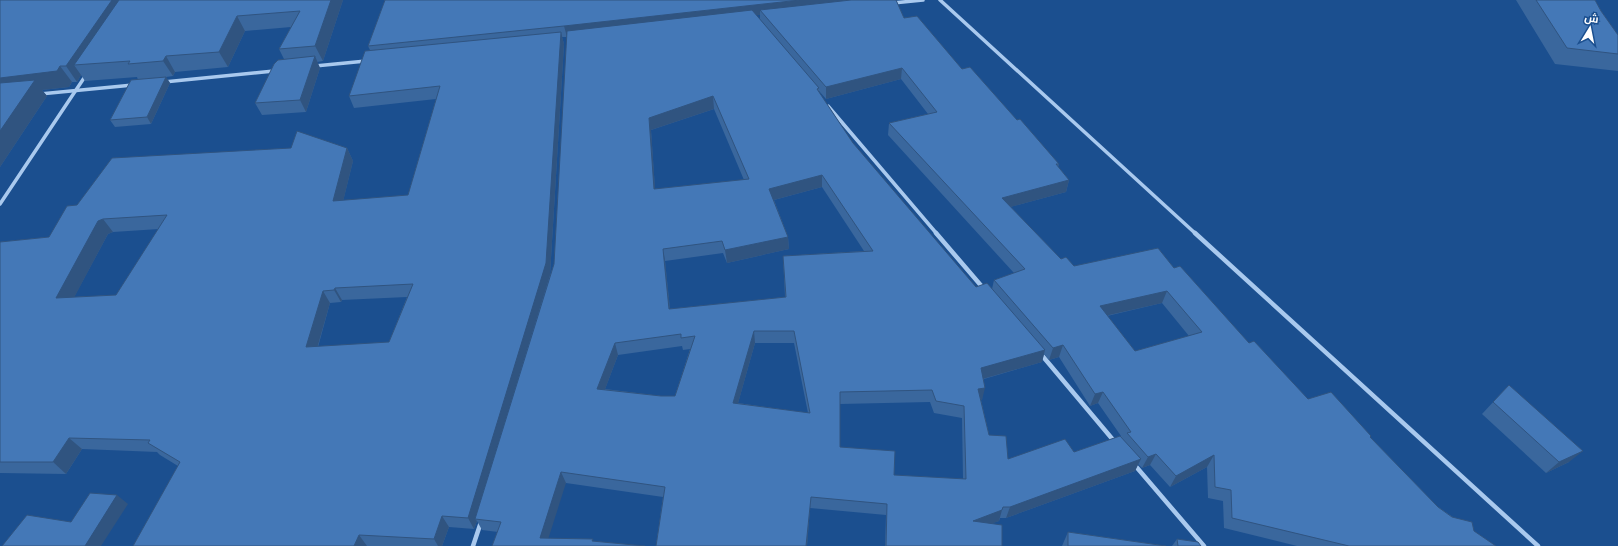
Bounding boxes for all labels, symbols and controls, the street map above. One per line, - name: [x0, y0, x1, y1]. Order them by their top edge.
- north arrow: [1570, 8, 1610, 48]
- text: ش: [1584, 9, 1600, 26]

